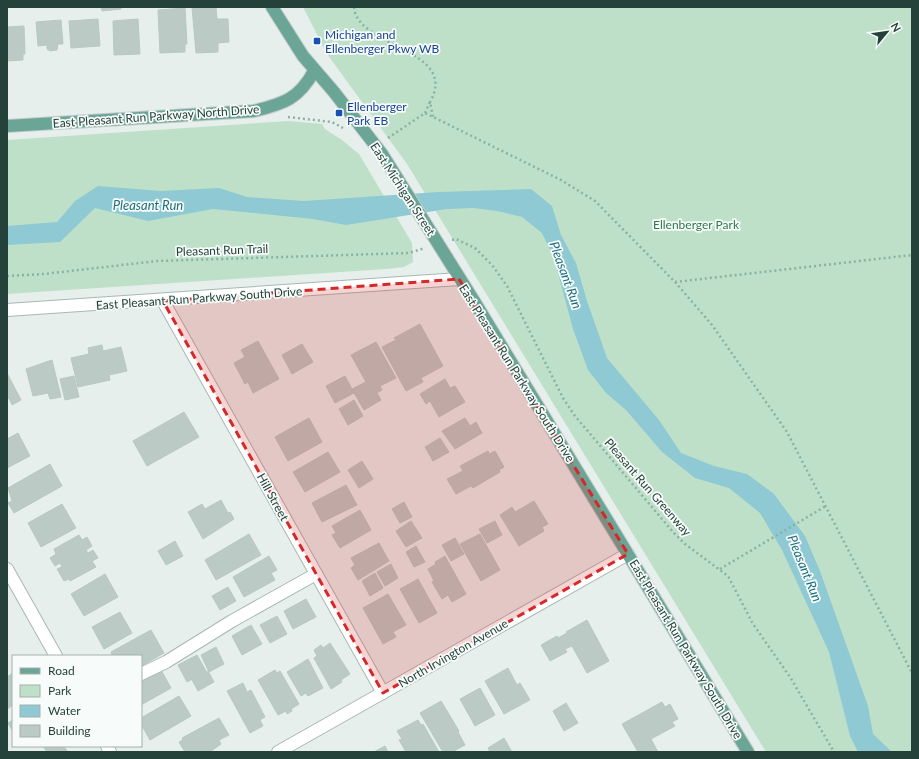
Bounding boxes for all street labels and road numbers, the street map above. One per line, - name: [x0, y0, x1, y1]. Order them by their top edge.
- street label: East Pleasant Run Parkway North Drive: [52, 101, 260, 131]
- street label: East Michigan Street: [367, 140, 439, 239]
- street label: Pleasant Run Trail: [175, 241, 269, 259]
- street label: East Pleasant Run Parkway South Drive: [456, 281, 578, 465]
- street label: East Pleasant Run Parkway South Drive: [95, 283, 303, 313]
- street label: Pleasant Run Greenway: [601, 435, 695, 540]
- street label: Hill Street: [254, 470, 293, 524]
- street label: East Pleasant Run Parkway South Drive: [626, 557, 746, 741]
- street label: North Irvington Avenue: [396, 615, 510, 691]

